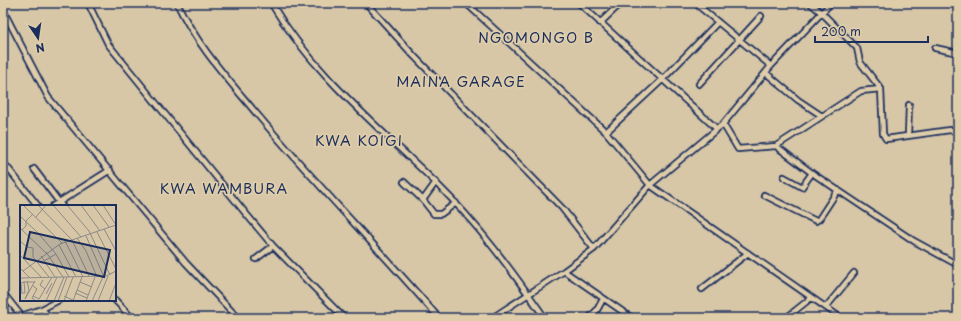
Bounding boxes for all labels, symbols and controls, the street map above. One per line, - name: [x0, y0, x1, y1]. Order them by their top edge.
- north arrow: [18, 18, 58, 58]
- scale bar: [815, 18, 928, 44]
- text: 200 m: [821, 22, 861, 40]
- district label: NGOMONGO B: [478, 27, 594, 48]
- text: N: [34, 39, 47, 58]
- district label: MAINA GARAGE: [396, 71, 526, 92]
- district label: KWA KOIGI: [315, 130, 403, 151]
- district label: KWA WAMBURA: [160, 178, 288, 199]
- inset map: [20, 205, 116, 301]

